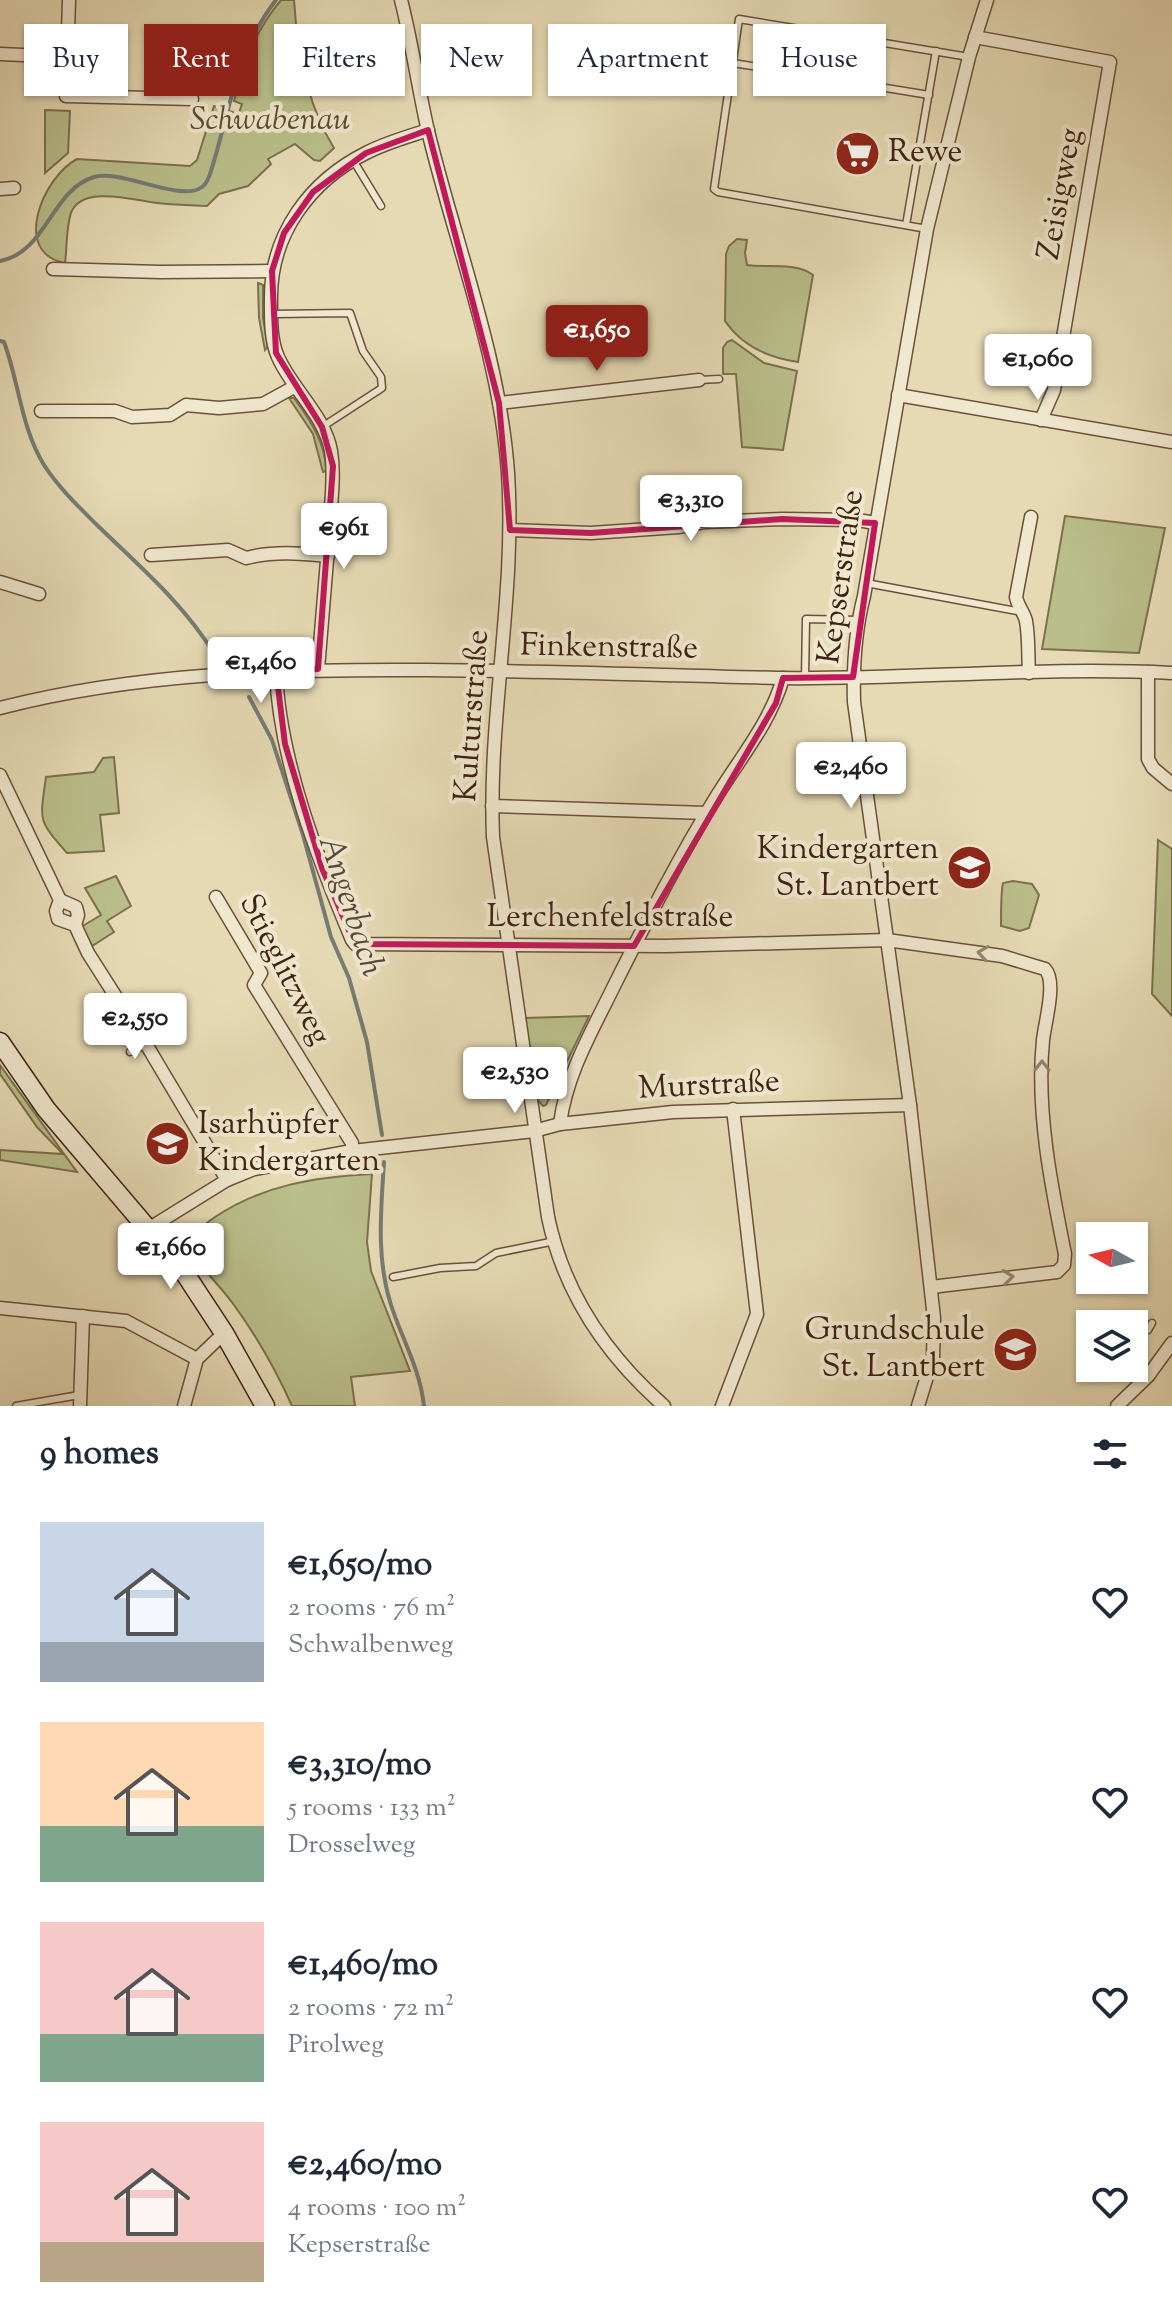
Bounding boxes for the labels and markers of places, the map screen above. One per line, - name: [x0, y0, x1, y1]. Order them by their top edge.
- supermarket icon: Rewe: [833, 129, 881, 177]
- place label: Rewe: [888, 130, 962, 176]
- pin: €1,650: [532, 305, 662, 373]
- pin: €1,060: [973, 334, 1103, 402]
- pin: €3,310: [626, 475, 756, 543]
- pin: €961: [297, 503, 391, 571]
- pin: €1,460: [196, 637, 326, 705]
- pin: €2,460: [786, 742, 916, 810]
- place label: Kindergarten St. Lantbert: [757, 827, 939, 910]
- school or university icon: Kindergarten St. Lantbert: [946, 844, 994, 892]
- pin: €2,550: [70, 993, 200, 1061]
- pin: €2,530: [450, 1047, 580, 1115]
- place label: Isarhüpfer Kindergarten: [198, 1102, 380, 1185]
- school or university icon: Isarhüpfer Kindergarten: [143, 1119, 191, 1167]
- pin: €1,660: [106, 1223, 236, 1291]
- place label: Grundschule St. Lantbert: [804, 1308, 985, 1391]
- school or university icon: Grundschule St. Lantbert: [992, 1325, 1040, 1373]

